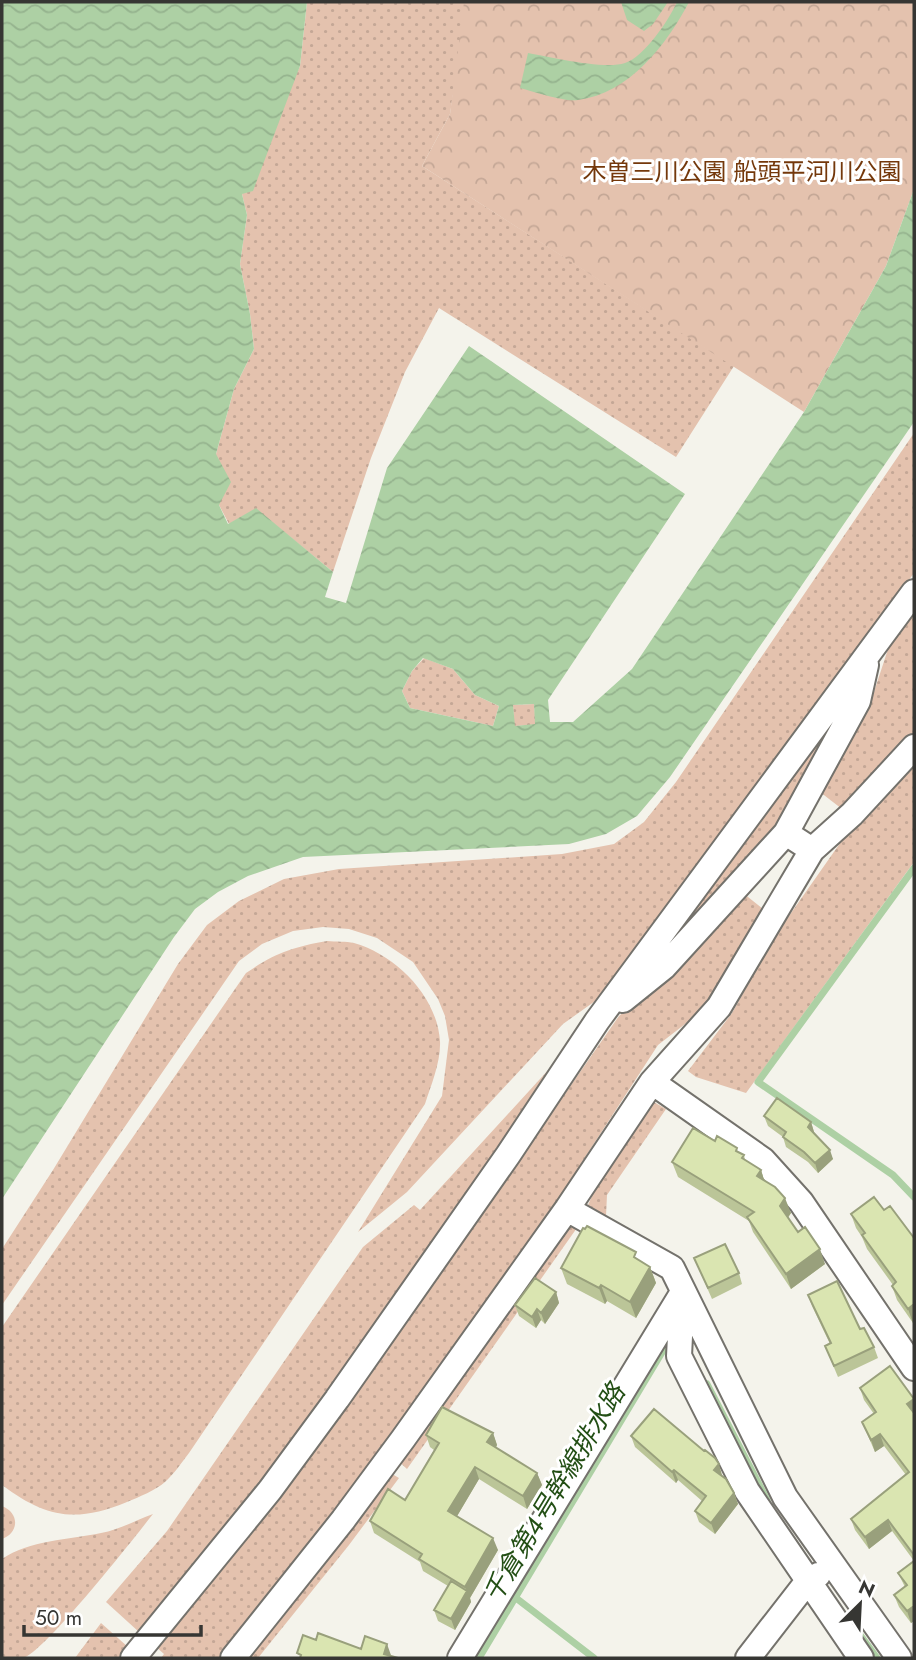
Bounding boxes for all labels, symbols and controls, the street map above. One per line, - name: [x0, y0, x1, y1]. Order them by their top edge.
- park label: 木曽三川公園 船頭平河川公園: [582, 154, 902, 189]
- water label: 千倉第4号幹線排水路: [474, 1375, 635, 1609]
- north arrow: [825, 1569, 895, 1639]
- text: N: [854, 1574, 879, 1604]
- scale bar: [24, 1594, 201, 1638]
- text: 50 m: [35, 1603, 82, 1633]

